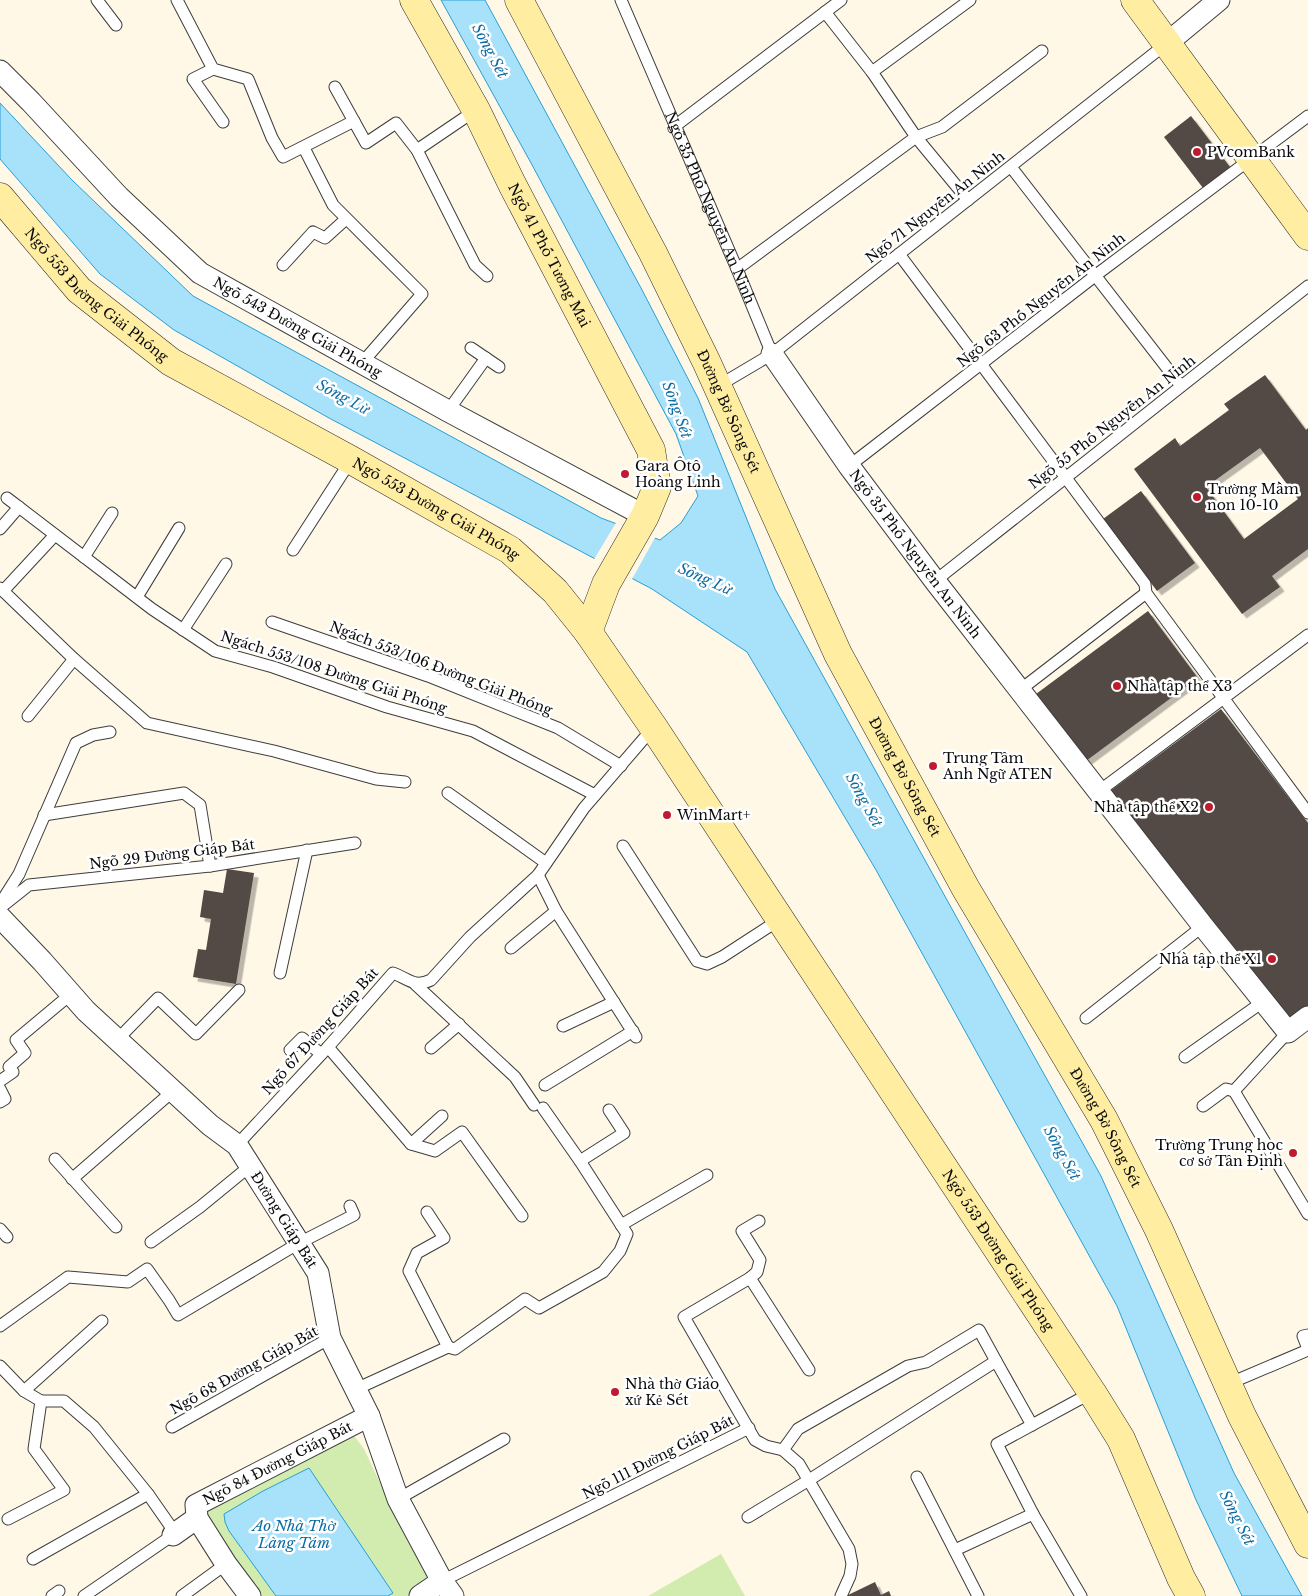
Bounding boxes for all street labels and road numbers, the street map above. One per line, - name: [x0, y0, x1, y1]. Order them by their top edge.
- street label: Ngõ 35 Phố Nguyễn An Ninh: [661, 109, 760, 307]
- street label: Ngõ 71 Nguyễn An Ninh: [862, 147, 1008, 267]
- street label: Ngõ 41 Phố Tương Mai: [504, 180, 594, 331]
- street label: Ngõ 553 Đường Giải Phóng: [21, 224, 172, 366]
- street label: Ngõ 63 Phố Nguyễn An Ninh: [953, 229, 1129, 371]
- street label: Ngõ 543 Đường Giải Phóng: [210, 273, 386, 382]
- street label: Đường Bờ Sông Sét: [693, 347, 765, 477]
- street label: Ngõ 55 Phố Nguyễn An Ninh: [1025, 351, 1199, 493]
- street label: Ngõ 553 Đường Giải Phóng: [349, 454, 524, 564]
- street label: Ngõ 35 Phố Nguyễn An Ninh: [846, 466, 985, 642]
- street label: Ngách 553/106 Đường Giải Phóng: [327, 617, 556, 719]
- street label: Ngách 553/108 Đường Giải Phóng: [219, 627, 450, 717]
- street label: Đường Bờ Sông Sét: [865, 714, 945, 840]
- street label: Ngõ 29 Đường Giáp Bát: [88, 835, 256, 873]
- street label: Ngõ 67 Đường Giáp Bát: [258, 963, 382, 1098]
- street label: Đường Bờ Sông Sét: [1066, 1064, 1146, 1191]
- street label: Ngõ 553 Đường Giải Phóng: [938, 1166, 1058, 1335]
- street label: Đường Giáp Bát: [247, 1168, 322, 1272]
- street label: Ngõ 68 Đường Giáp Bát: [167, 1321, 322, 1418]
- street label: Ngõ 111 Đường Giáp Bát: [579, 1411, 737, 1503]
- street label: Ngõ 84 Đường Giáp Bát: [200, 1417, 356, 1509]

